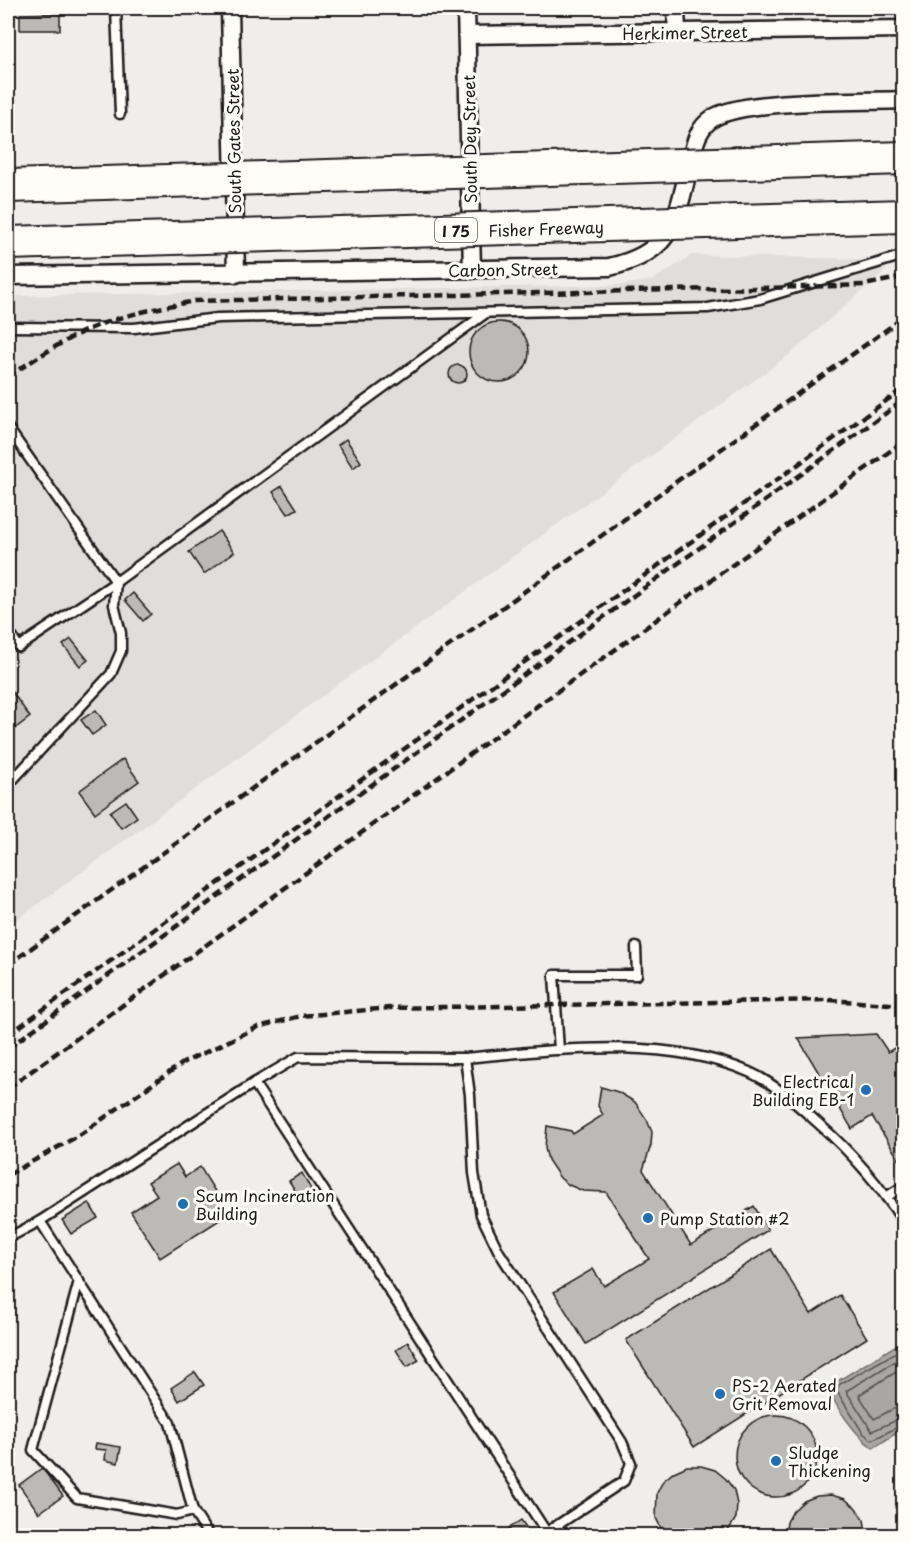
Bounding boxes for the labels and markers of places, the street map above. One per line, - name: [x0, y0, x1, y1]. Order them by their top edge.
- place label: Electrical Building EB-1: [751, 1069, 854, 1111]
- marker: Electrical Building EB-1: [859, 1083, 873, 1097]
- place label: Scum Incineration Building: [195, 1183, 335, 1225]
- marker: Scum Incineration Building: [176, 1197, 190, 1211]
- place label: Pump Station #2: [660, 1206, 790, 1230]
- marker: Pump Station #2: [641, 1211, 655, 1225]
- place label: PS-2 Aerated Grit Removal: [732, 1373, 837, 1415]
- marker: PS-2 Aerated Grit Removal: [713, 1387, 727, 1401]
- place label: Sludge Thickening: [788, 1440, 871, 1482]
- marker: Sludge Thickening: [769, 1454, 783, 1468]

